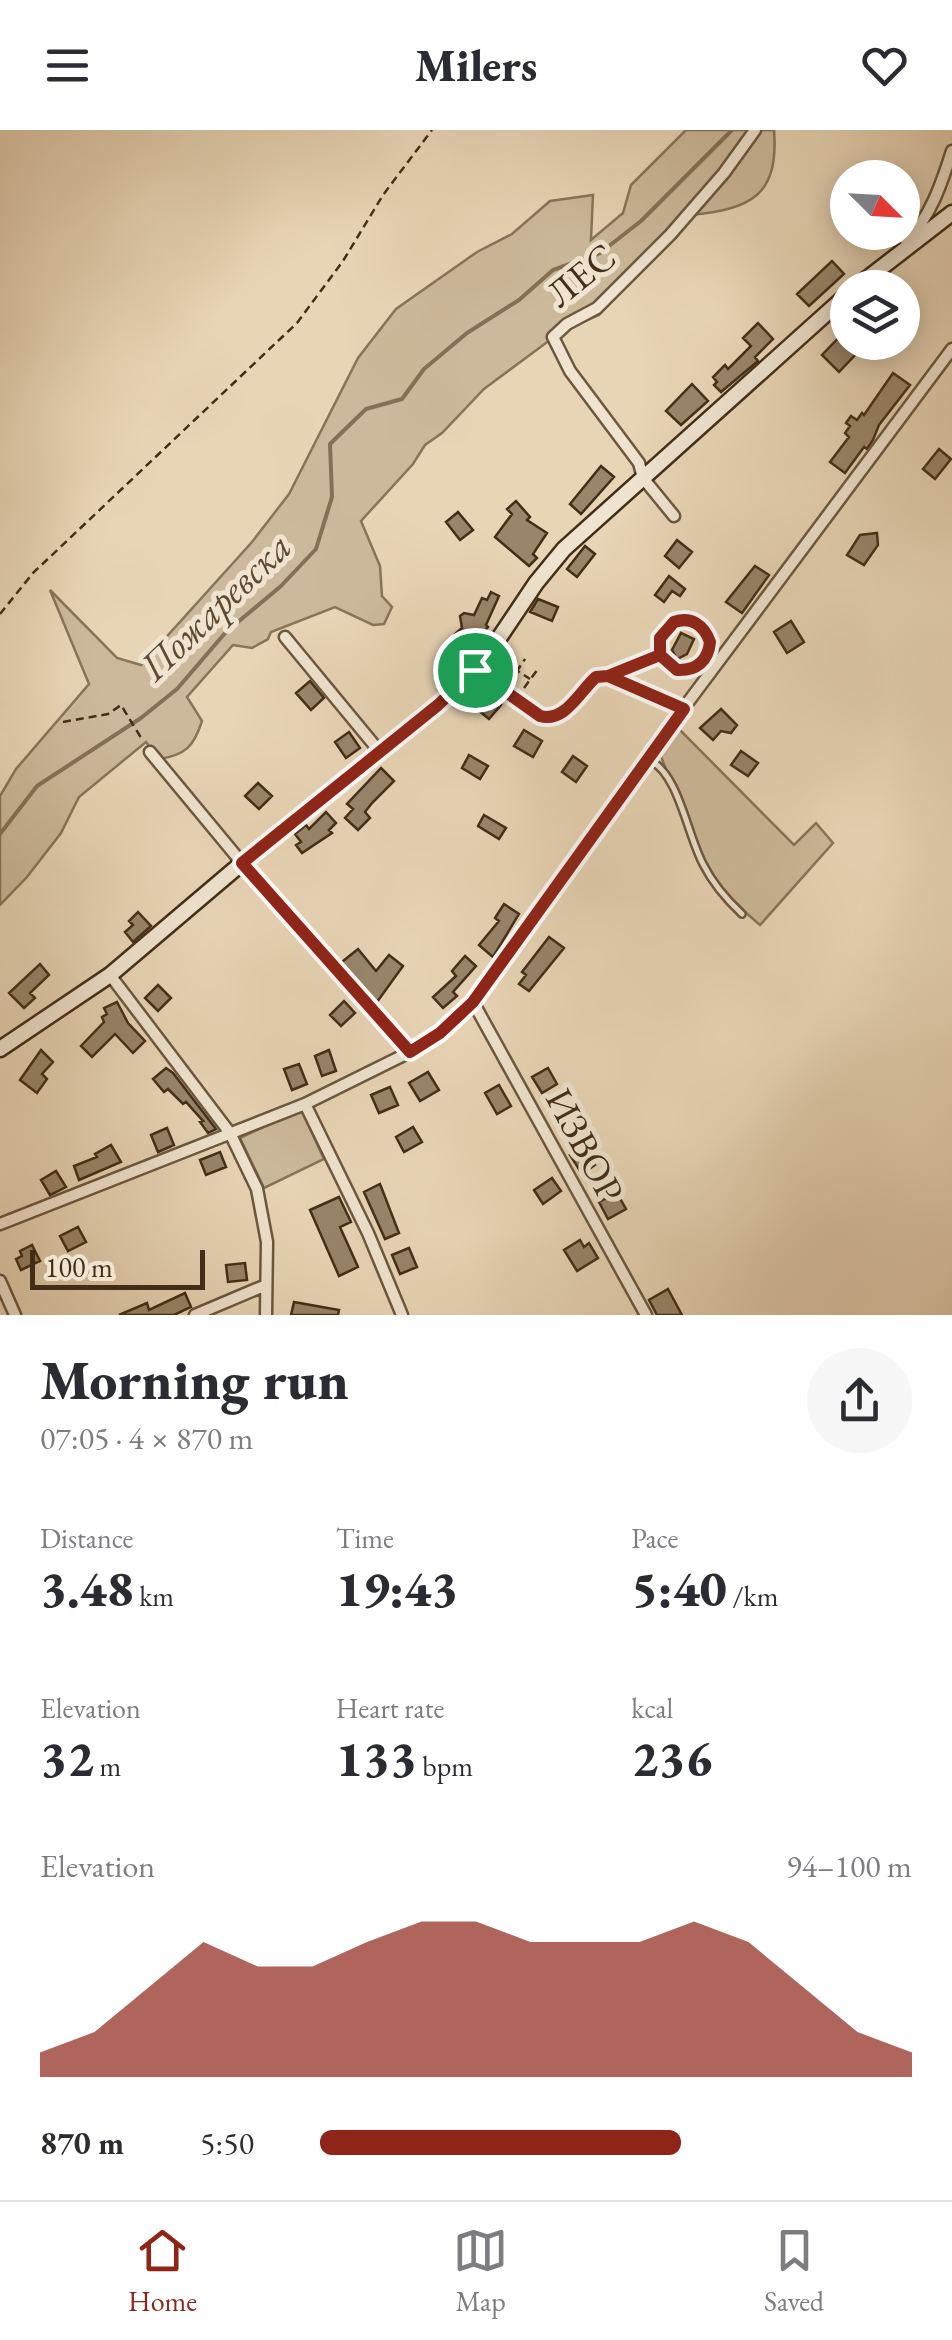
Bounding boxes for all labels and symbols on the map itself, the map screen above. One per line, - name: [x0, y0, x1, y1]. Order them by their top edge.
- north arrow: [830, 160, 920, 250]
- street label: ЛЕС: [536, 232, 625, 317]
- water label: Пожаревска: [127, 521, 302, 692]
- pin: [433, 628, 518, 713]
- street label: ИЗВОР: [535, 1079, 636, 1210]
- scale bar: [30, 1245, 205, 1290]

